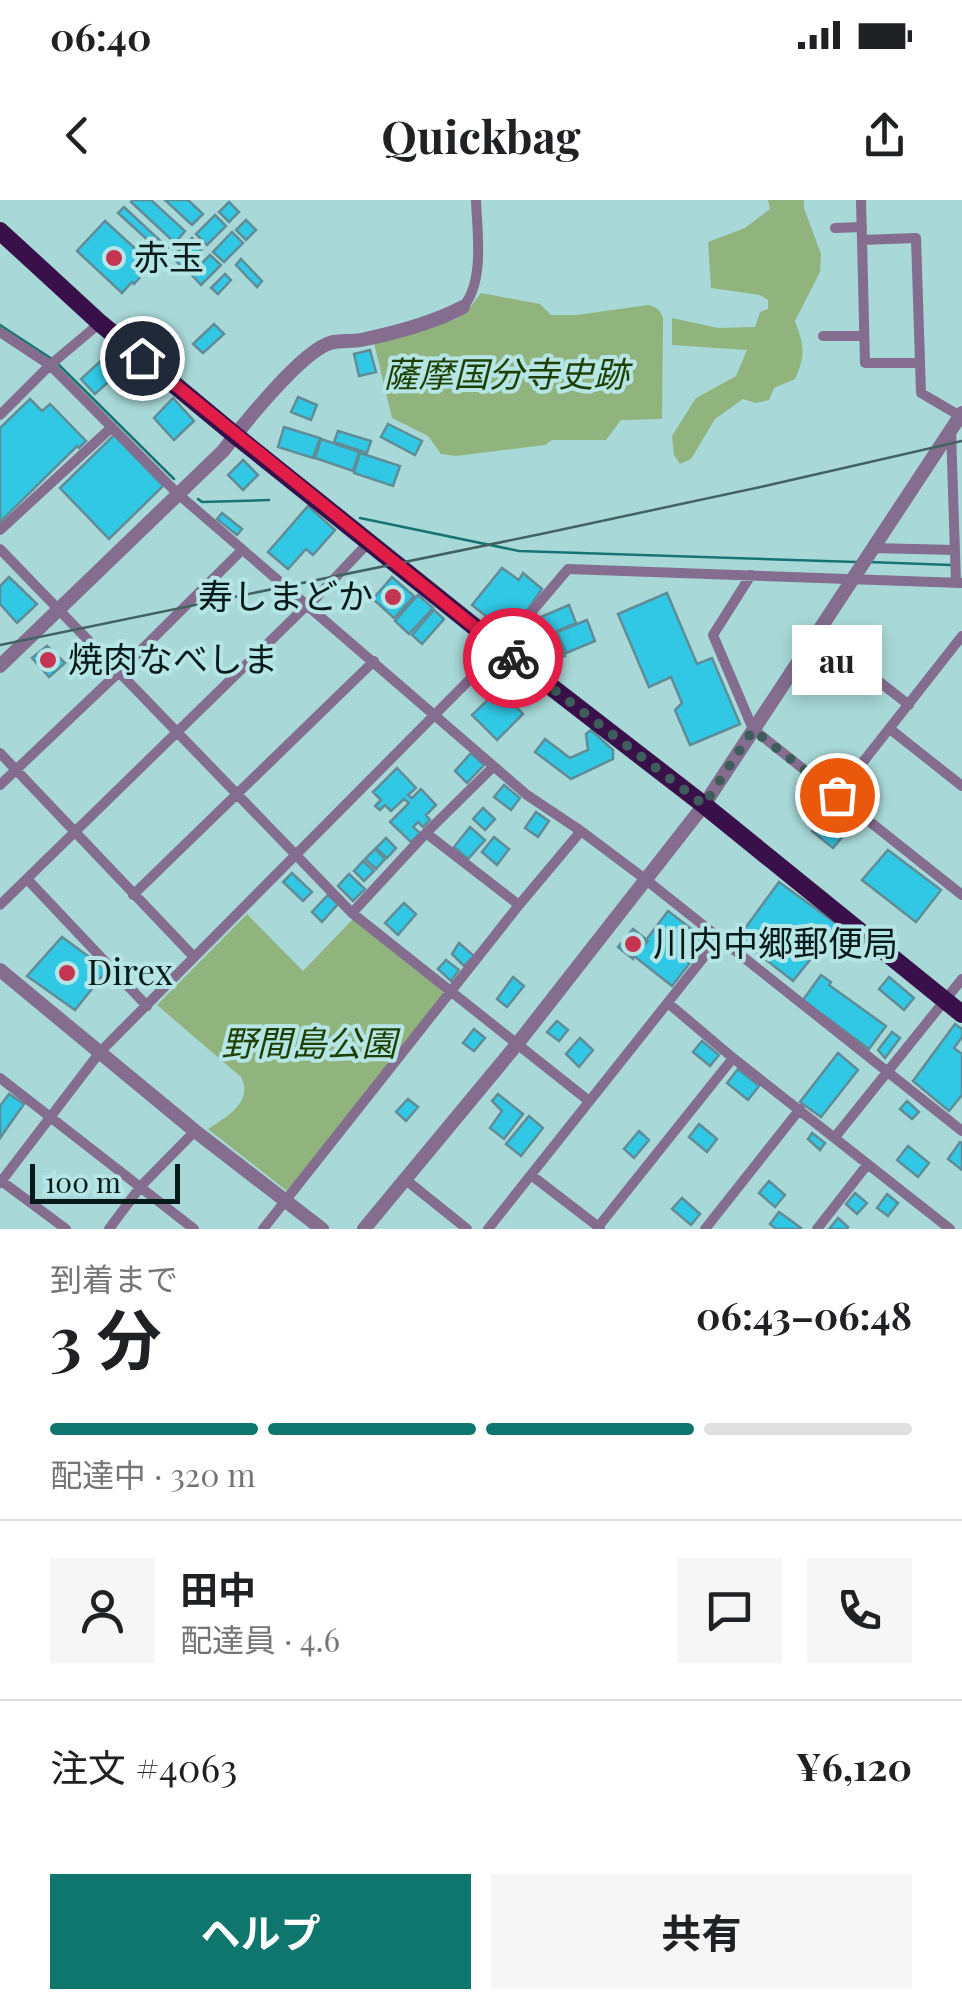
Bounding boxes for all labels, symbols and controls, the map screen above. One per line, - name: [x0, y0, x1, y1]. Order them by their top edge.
- text: 06:40: [50, 10, 151, 61]
- text: Quickbag: [381, 105, 581, 165]
- icon: back: [50, 108, 105, 163]
- icon: share: [857, 108, 912, 163]
- place label: 赤玉: [134, 232, 204, 279]
- marker: 赤玉: [103, 247, 125, 269]
- pin: [100, 316, 185, 401]
- icon: home: [115, 331, 170, 386]
- park label: 薩摩国分寺史跡: [383, 349, 633, 396]
- place label: 寿しまどか: [198, 571, 373, 618]
- marker: 寿しまどか: [382, 586, 404, 608]
- courier: [463, 608, 563, 708]
- callout: au: [792, 625, 882, 695]
- icon: bike: [486, 631, 541, 686]
- place label: 焼肉なべしま: [68, 634, 278, 681]
- text: au: [819, 638, 855, 681]
- marker: 焼肉なべしま: [37, 649, 59, 671]
- pin: [795, 753, 880, 838]
- icon: bag: [810, 768, 865, 823]
- place label: 川内中郷郵便局: [653, 918, 898, 965]
- marker: 川内中郷郵便局: [622, 933, 644, 955]
- place label: Direx: [87, 947, 173, 994]
- marker: Direx: [56, 962, 78, 984]
- park label: 野間島公園: [221, 1018, 401, 1065]
- scale bar: [30, 1159, 180, 1204]
- text: 100 m: [45, 1163, 121, 1200]
- text: 到着まで: [50, 1256, 178, 1299]
- text: 06:43–06:48: [696, 1289, 912, 1340]
- text: 3 分: [50, 1294, 161, 1380]
- text: 配達中 · 320 m: [50, 1452, 256, 1495]
- button: person: [50, 1558, 155, 1663]
- button: chat: [677, 1558, 782, 1663]
- button: phone: [807, 1558, 912, 1663]
- text: 田中: [180, 1563, 256, 1614]
- text: 配達員 · 4.6: [180, 1617, 340, 1660]
- text: ¥6,120: [796, 1740, 912, 1791]
- text: 注文 #4063: [50, 1741, 237, 1792]
- button: ヘルプ: [50, 1874, 471, 1989]
- button: 共有: [491, 1874, 912, 1989]

